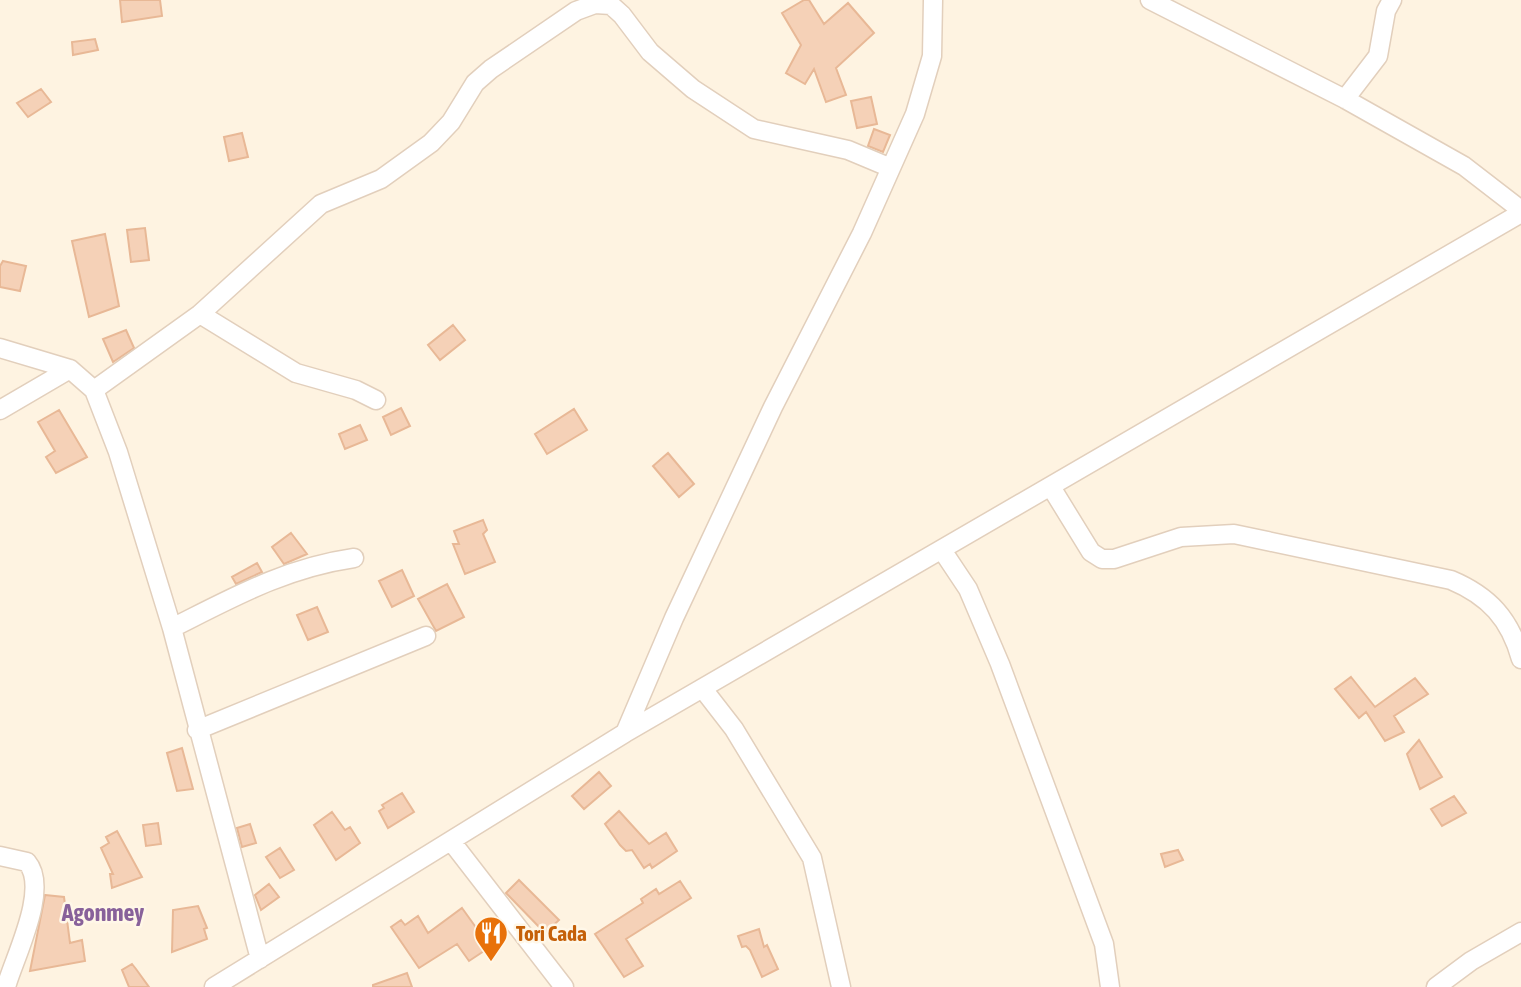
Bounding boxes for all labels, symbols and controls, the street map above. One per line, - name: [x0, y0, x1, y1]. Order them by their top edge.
- district label: Agonmey: [61, 899, 144, 926]
- restaurant icon: Tori Cada: [472, 914, 510, 963]
- place label: Tori Cada: [516, 921, 587, 945]

